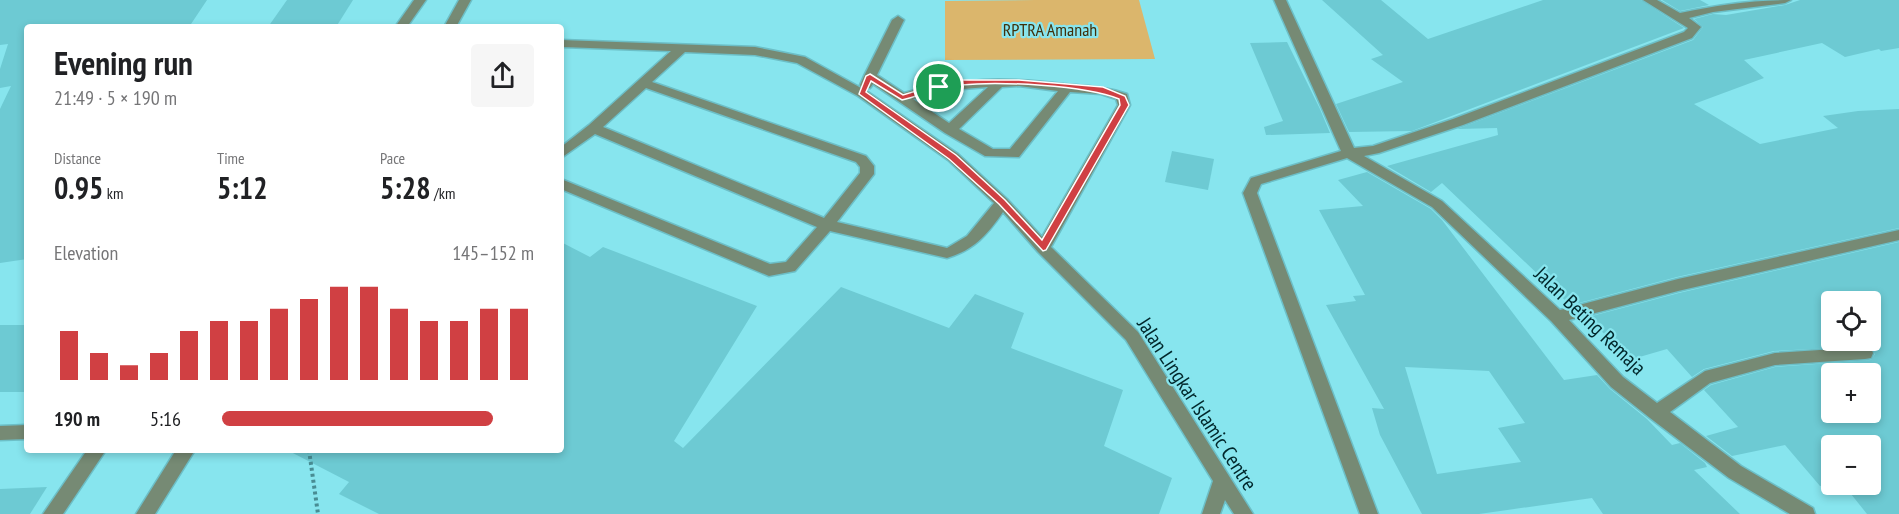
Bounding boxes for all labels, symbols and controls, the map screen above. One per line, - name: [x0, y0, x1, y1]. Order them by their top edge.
- park label: RPTRA Amanah: [1003, 18, 1097, 41]
- text: Evening run: [54, 41, 193, 84]
- button: share: [471, 44, 534, 107]
- pin: [913, 61, 964, 112]
- icon: arrive: [922, 70, 955, 103]
- text: 21:49 · 5 × 190 m: [54, 85, 177, 111]
- text: Distance: [54, 148, 101, 168]
- text: Time: [217, 148, 245, 168]
- text: Pace: [380, 148, 405, 168]
- text: 0.95: [54, 168, 103, 207]
- text: 5:12: [217, 168, 268, 207]
- text: 5:28: [380, 168, 431, 207]
- text: km: [103, 183, 123, 203]
- text: /km: [431, 183, 455, 203]
- text: Elevation: [54, 240, 118, 266]
- text: 145–152 m: [452, 240, 534, 266]
- street label: Jalan Beting Remaja: [1528, 260, 1652, 381]
- map controls: [1821, 291, 1881, 495]
- button: locate: [1821, 291, 1881, 351]
- street label: Jalan Lingkar Islamic Centre: [1131, 311, 1263, 495]
- button: +: [1821, 363, 1881, 423]
- text: 190 m: [54, 406, 100, 432]
- text: 5:16: [150, 406, 181, 432]
- button: −: [1821, 435, 1881, 495]

